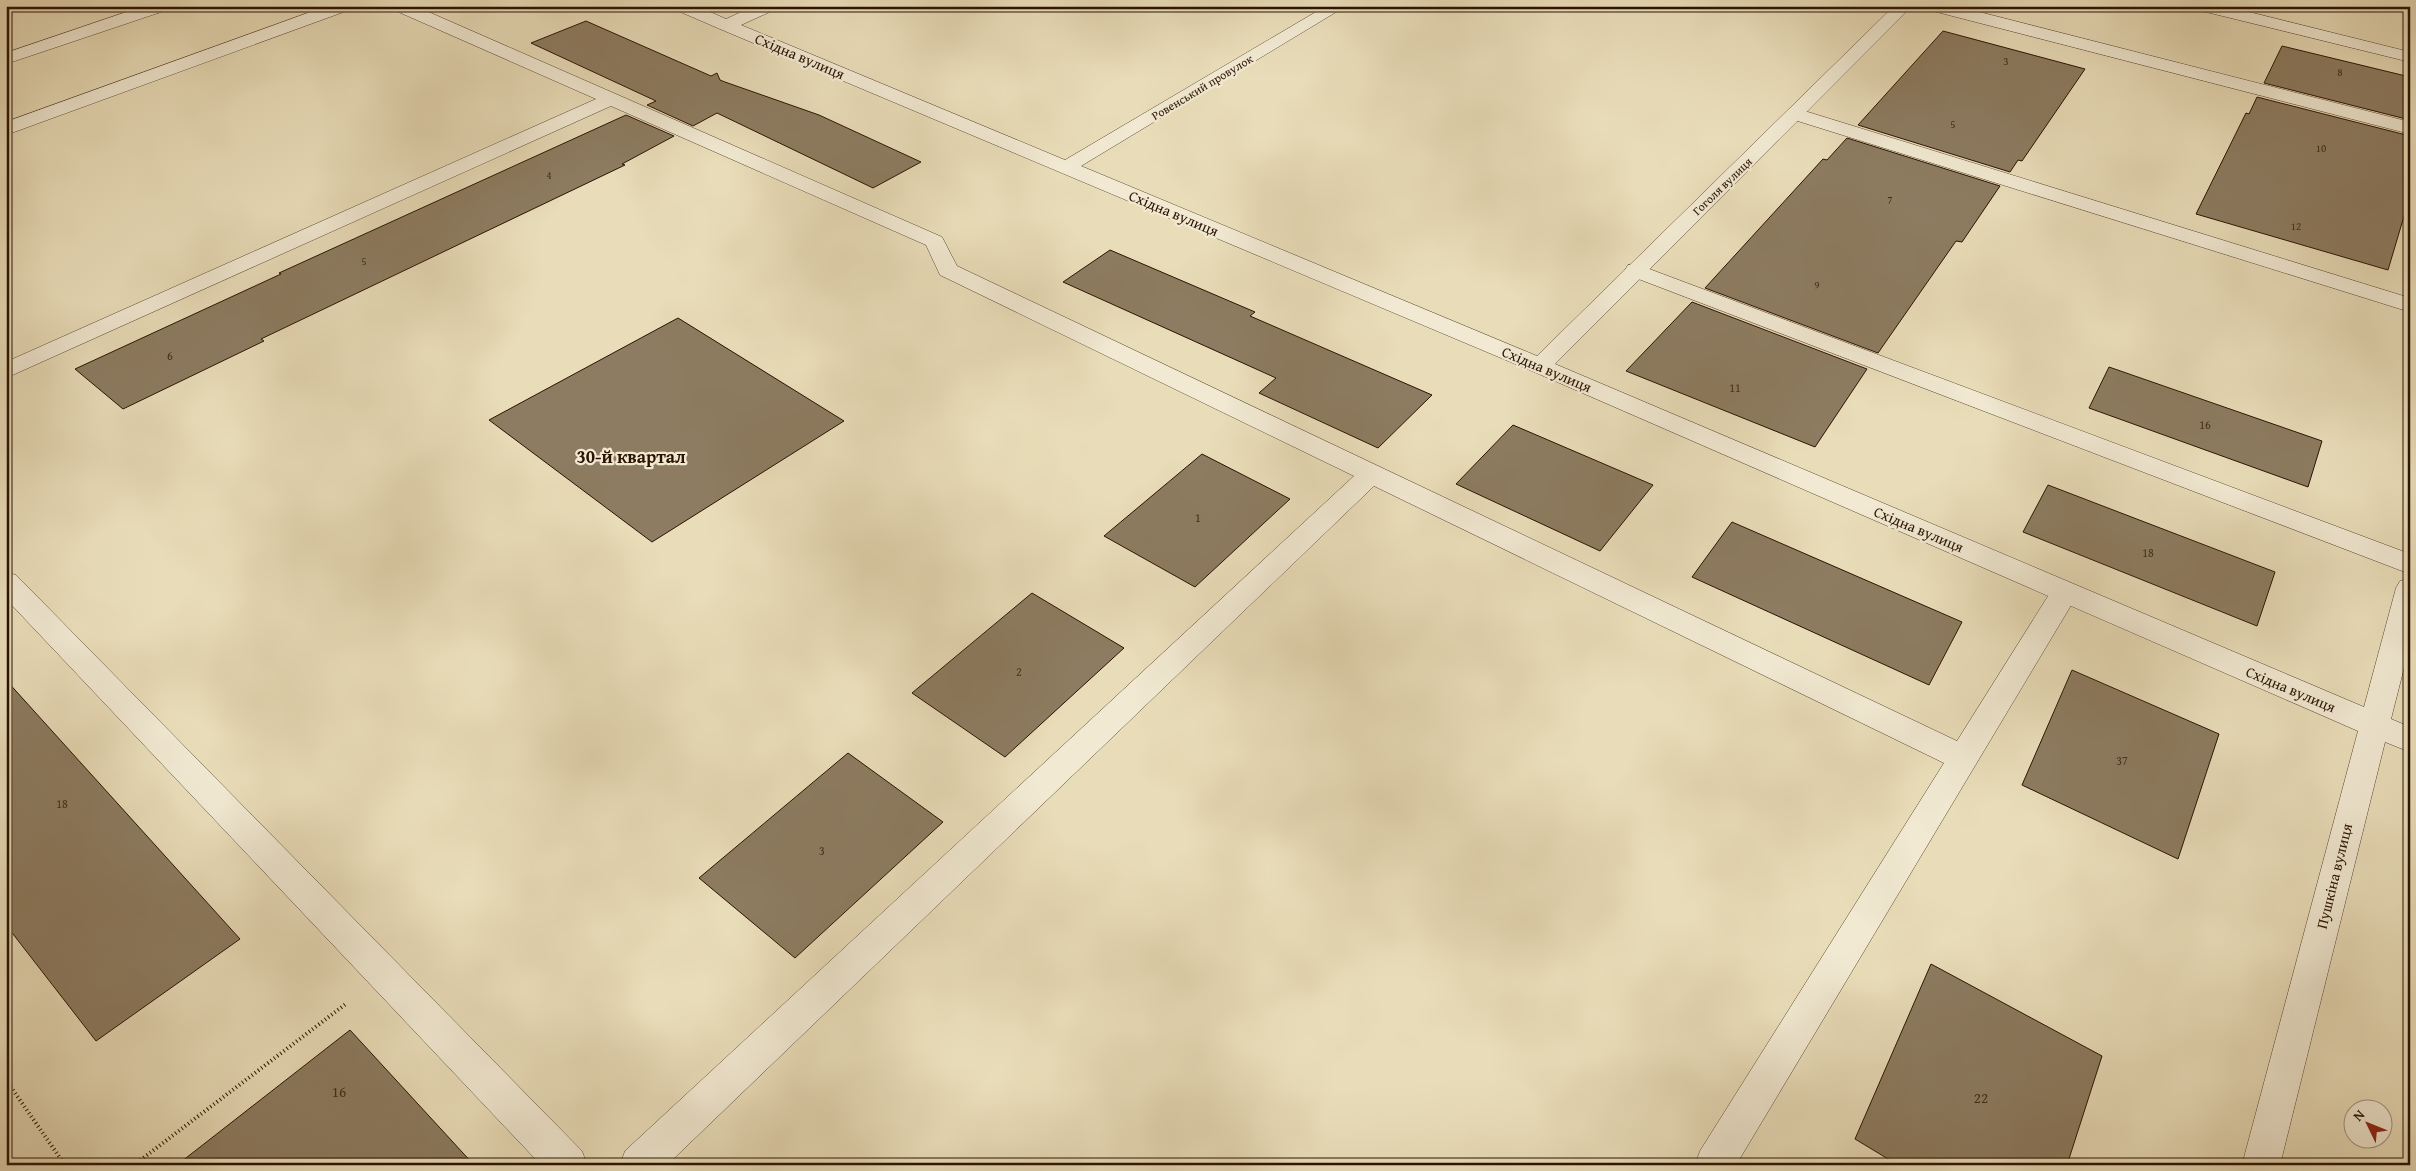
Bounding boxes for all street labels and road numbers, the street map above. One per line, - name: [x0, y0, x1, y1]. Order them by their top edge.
- street label: Східна вулиця: [752, 28, 848, 84]
- street label: Ровенський провулок: [1148, 50, 1257, 124]
- street label: Гоголя вулиця: [1688, 153, 1756, 219]
- street label: Східна вулиця: [1126, 185, 1222, 241]
- street label: Східна вулиця: [1499, 341, 1595, 397]
- street label: Східна вулиця: [1871, 501, 1967, 557]
- street label: Східна вулиця: [2243, 661, 2339, 717]
- street label: Пушкіна вулиця: [2311, 821, 2357, 931]

